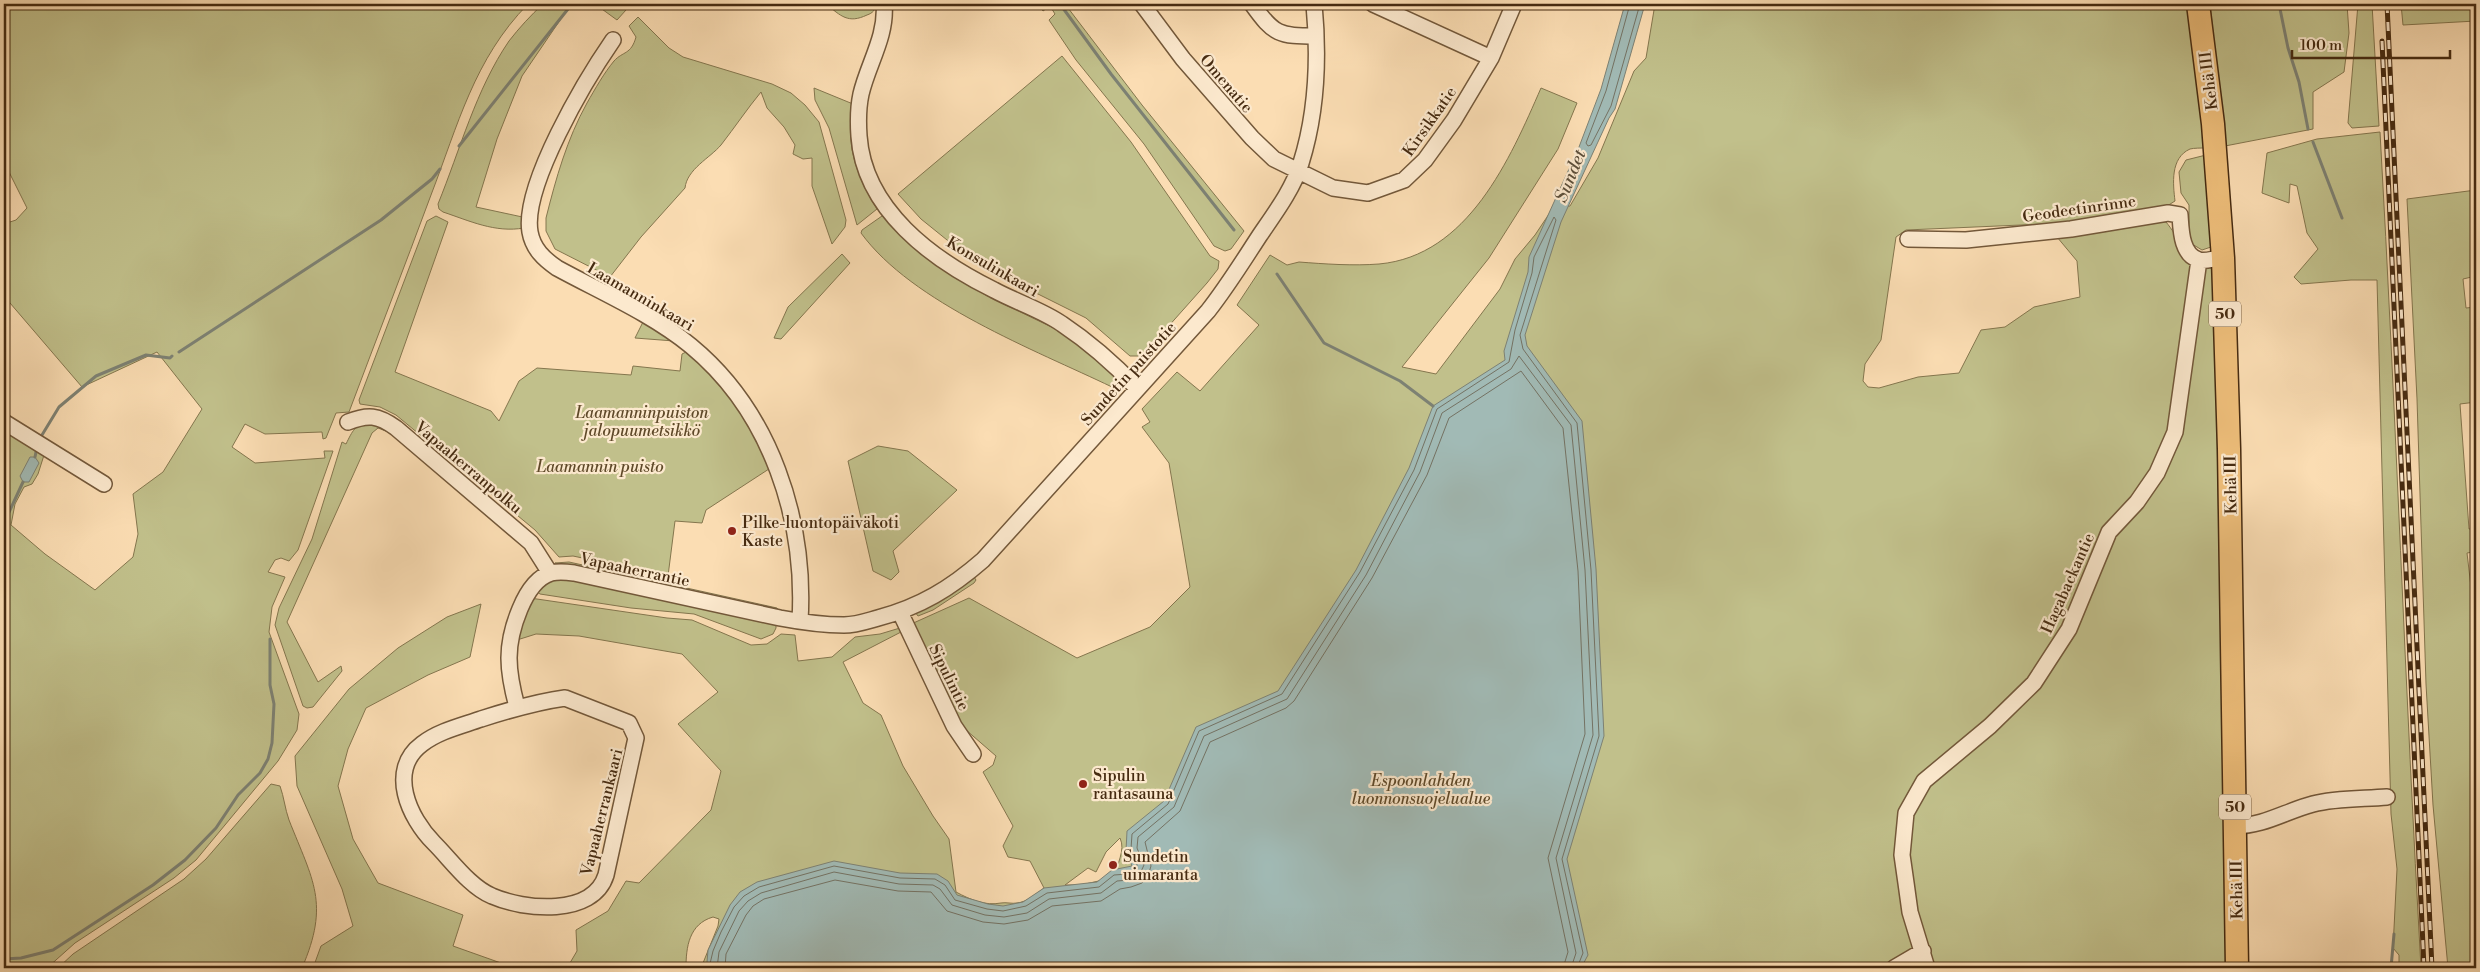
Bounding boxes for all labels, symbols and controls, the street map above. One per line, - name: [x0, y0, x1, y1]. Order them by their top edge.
- scale bar: [2292, 28, 2450, 60]
- text: 100 m: [2300, 36, 2342, 55]
- street label: Omenatie: [1195, 50, 1257, 117]
- street label: Kehä III: [2195, 50, 2223, 111]
- street label: Kirsikkatie: [1399, 83, 1461, 160]
- water label: Sundet: [1549, 145, 1592, 206]
- street label: Geodeetinrinne: [2021, 191, 2137, 227]
- street label: Konsulinkaari: [943, 232, 1042, 301]
- street label: Laamanninkaari: [583, 258, 698, 336]
- road number: 50: [2209, 302, 2241, 326]
- street label: Sundetin puistotie: [1077, 318, 1181, 430]
- park label: Laamanninpuiston jalopuumetsikkö: [575, 403, 709, 441]
- street label: Vapaaherranpolku: [410, 416, 526, 518]
- street label: Kehä III: [2220, 455, 2242, 515]
- park label: Laamannin puisto: [535, 457, 664, 477]
- place label: Pilke-luontopäiväkoti Kaste: [742, 513, 899, 551]
- marker: Pilke-luontopäiväkoti Kaste: [726, 525, 738, 537]
- street label: Hagabackantie: [2037, 530, 2099, 637]
- street label: Vapaaherrantie: [577, 548, 692, 591]
- street label: Sipulintie: [924, 641, 974, 714]
- street label: Vapaaherrankaari: [576, 747, 627, 879]
- place label: Sipulin rantasauna: [1093, 766, 1174, 804]
- park label: Espoonlahden luonnonsuojelualue: [1352, 771, 1491, 809]
- marker: Sipulin rantasauna: [1077, 778, 1089, 790]
- road number: 50: [2219, 794, 2251, 820]
- place label: Sundetin uimaranta: [1123, 847, 1199, 885]
- marker: Sundetin uimaranta: [1107, 859, 1119, 871]
- street label: Kehä III: [2226, 860, 2248, 920]

